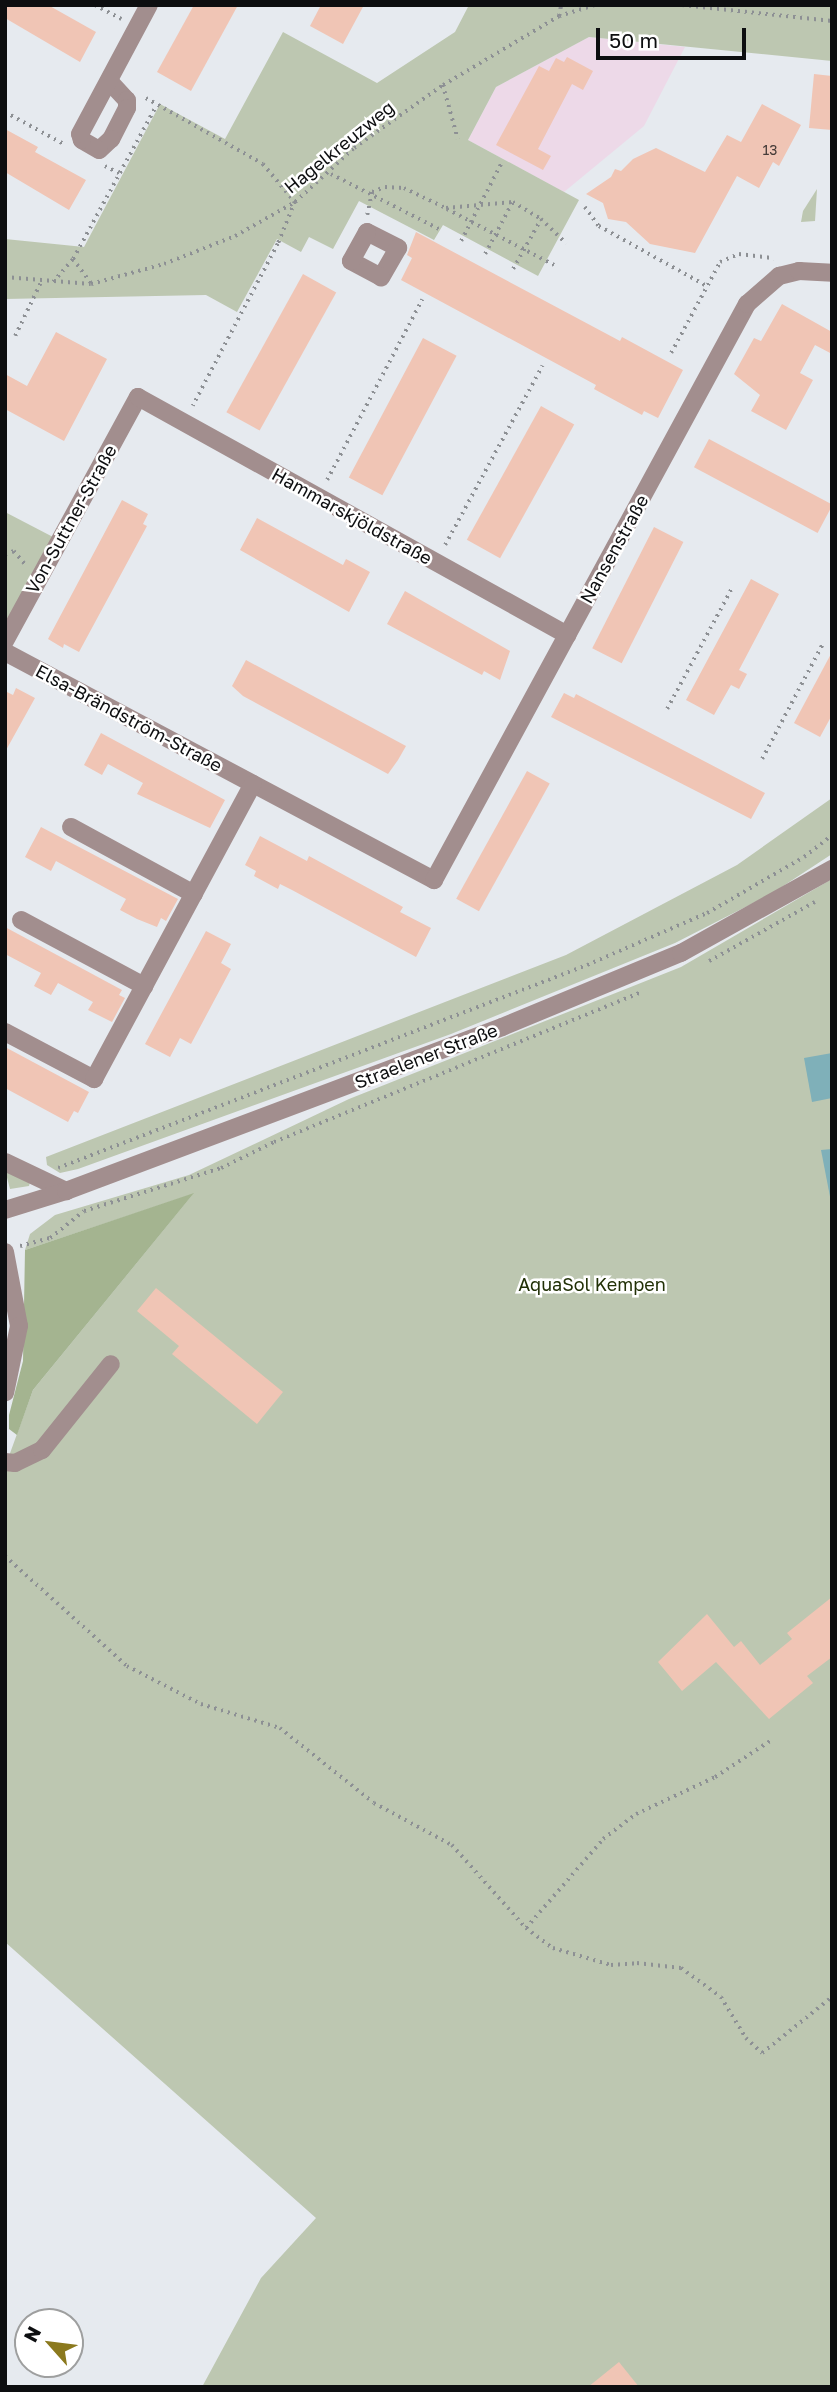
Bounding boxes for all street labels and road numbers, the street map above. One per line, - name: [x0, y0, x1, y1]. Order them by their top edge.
- street label: Hagelkreuzweg: [280, 96, 398, 198]
- street label: Von-Suttner-Straße: [21, 441, 121, 597]
- street label: Hammarskjöldstraße: [268, 463, 436, 569]
- street label: Nansenstraße: [575, 491, 653, 607]
- street label: Elsa-Brändström-Straße: [32, 660, 226, 776]
- street label: Straelener Straße: [352, 1019, 500, 1093]

